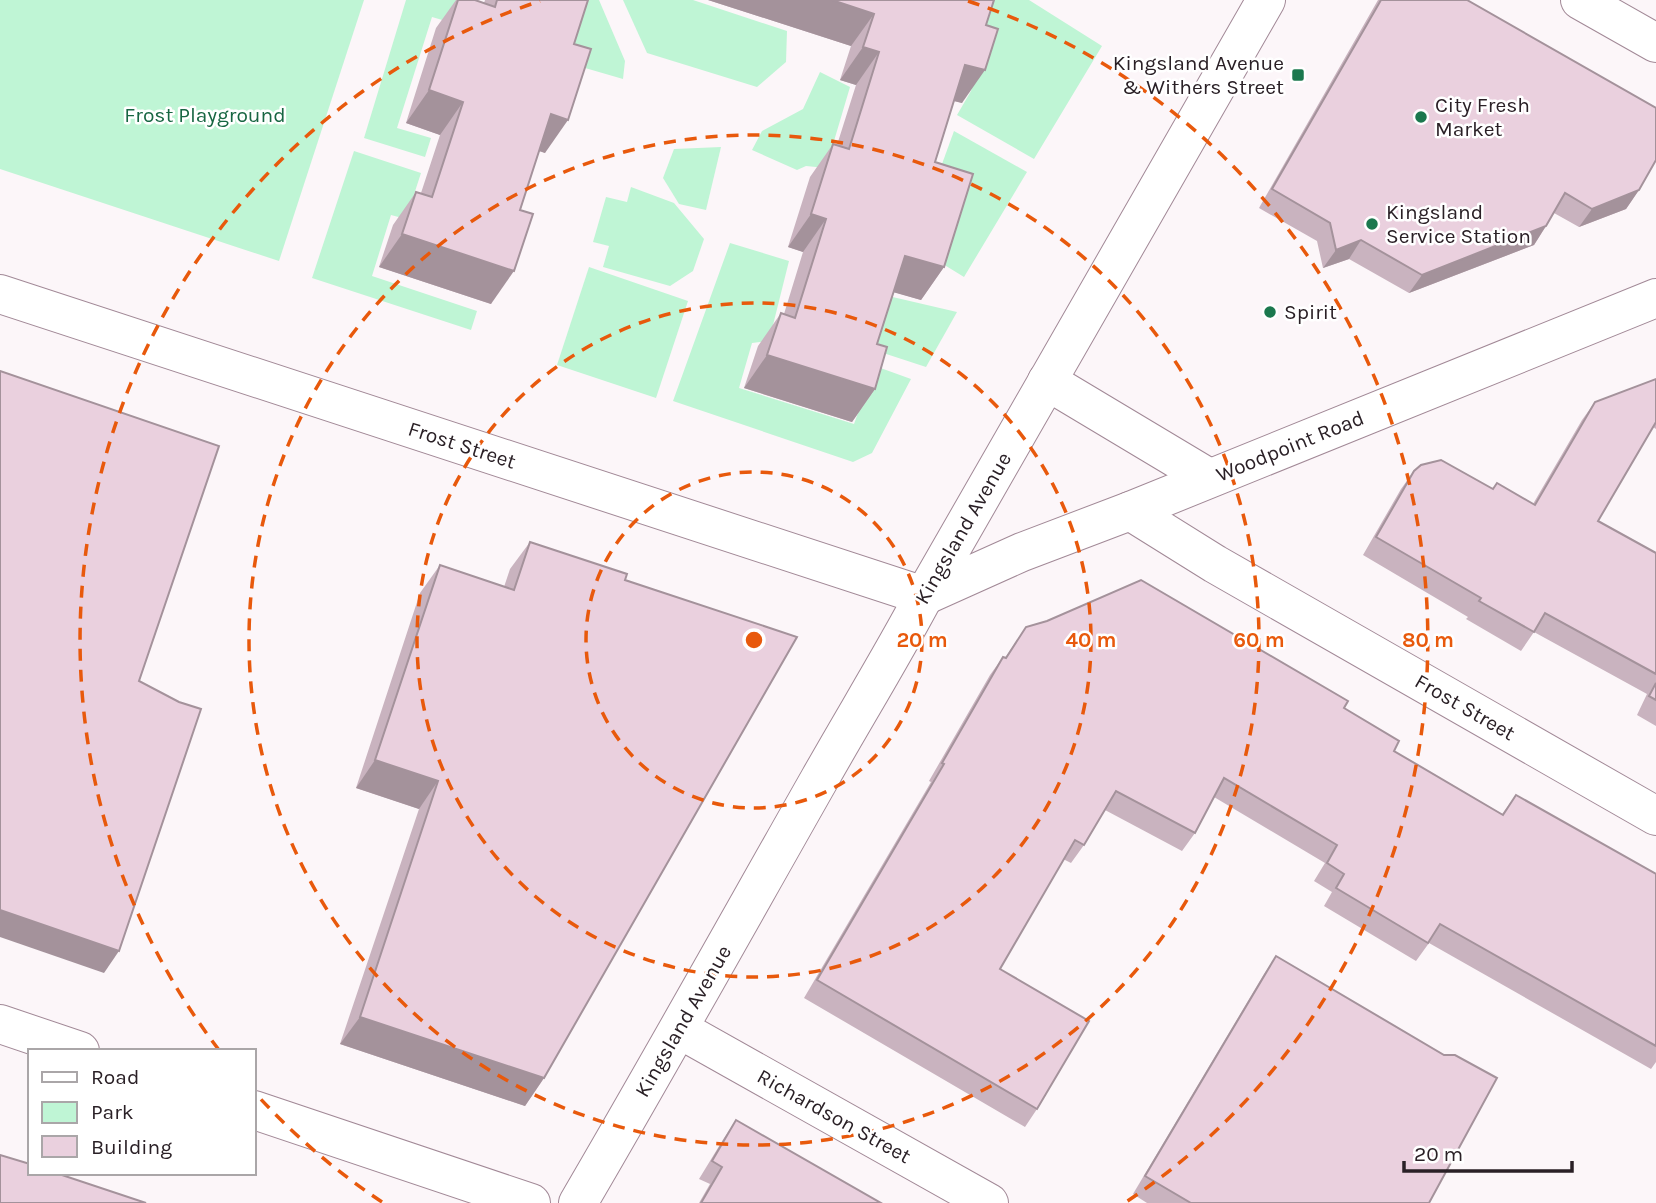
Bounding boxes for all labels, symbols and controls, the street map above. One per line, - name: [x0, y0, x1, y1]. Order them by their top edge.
- place label: Kingsland Avenue & Withers Street: [1113, 51, 1284, 99]
- marker: Kingsland Avenue & Withers Street: [1290, 67, 1306, 83]
- place label: City Fresh Market: [1435, 93, 1530, 141]
- park label: Frost Playground: [124, 103, 286, 127]
- marker: City Fresh Market: [1413, 109, 1429, 125]
- place label: Kingsland Service Station: [1386, 200, 1531, 248]
- marker: Kingsland Service Station: [1364, 216, 1380, 232]
- place label: Spirit: [1284, 300, 1337, 324]
- marker: Spirit: [1262, 304, 1278, 320]
- street label: Woodpoint Road: [1213, 405, 1367, 487]
- street label: Frost Street: [405, 416, 519, 474]
- street label: Kingsland Avenue: [910, 448, 1016, 608]
- centre of rings: [742, 628, 766, 652]
- text: 20 m: [896, 628, 948, 652]
- text: 40 m: [1065, 628, 1117, 652]
- text: 60 m: [1233, 628, 1285, 652]
- text: 80 m: [1402, 628, 1454, 652]
- street label: Frost Street: [1411, 669, 1519, 745]
- street label: Kingsland Avenue: [630, 941, 736, 1101]
- legend: [28, 1049, 256, 1175]
- street label: Richardson Street: [753, 1064, 915, 1168]
- text: Road: [91, 1065, 139, 1089]
- text: Park: [91, 1100, 134, 1124]
- scale bar: [1404, 1130, 1572, 1174]
- text: Building: [91, 1135, 172, 1159]
- text: 20 m: [1414, 1142, 1463, 1166]

